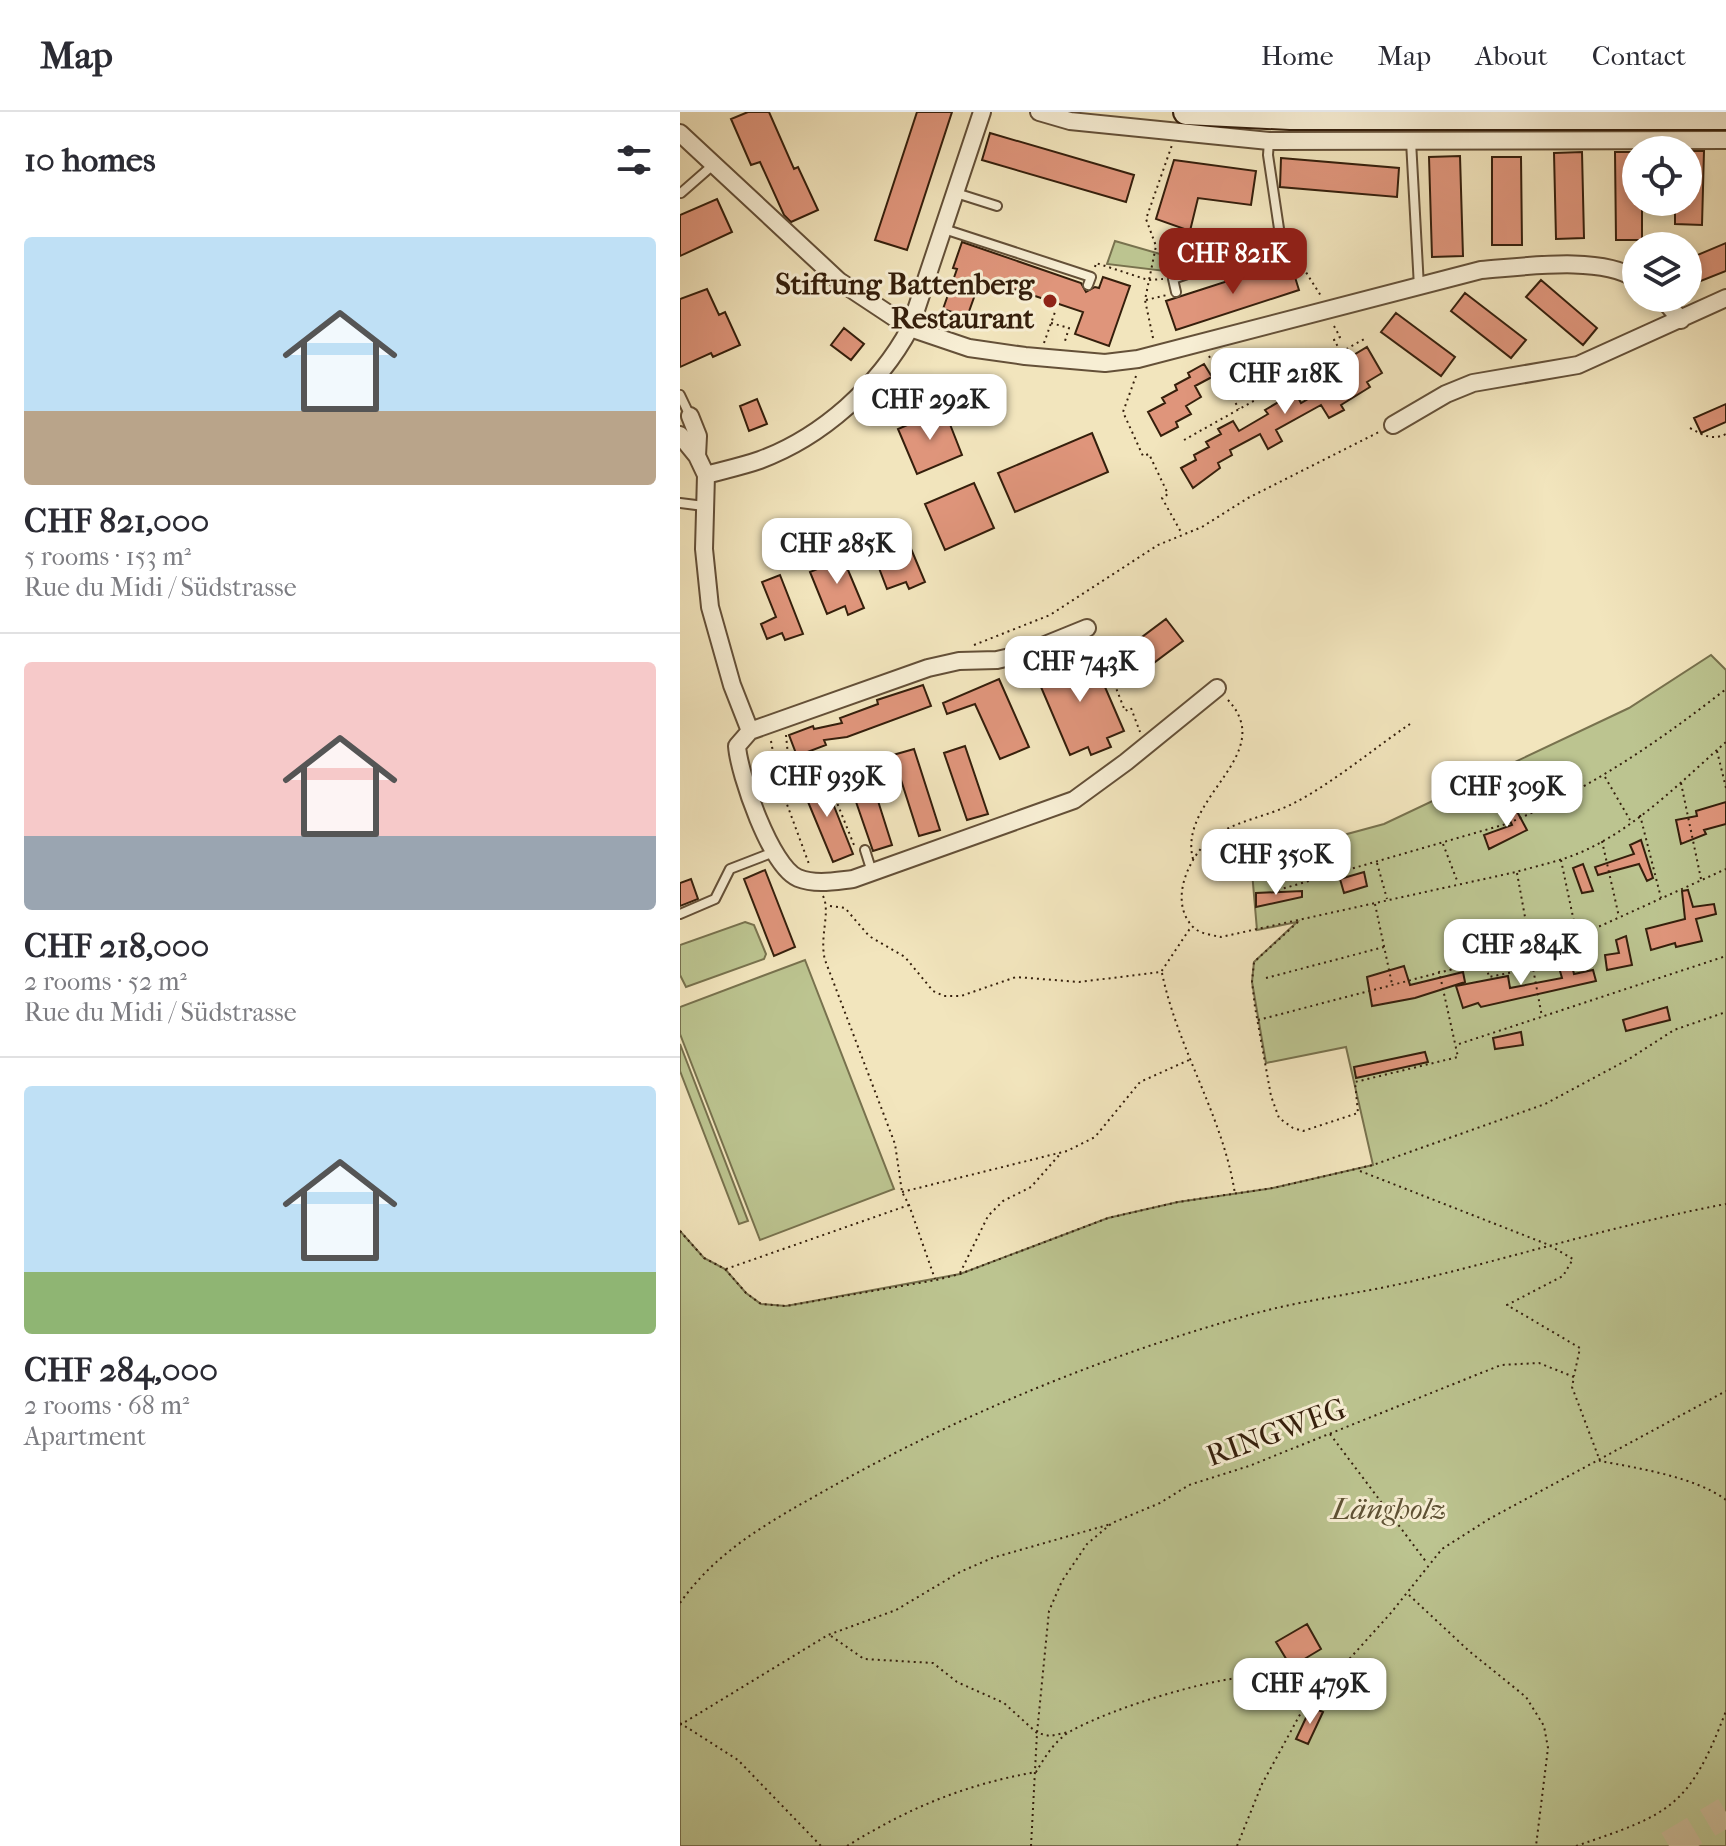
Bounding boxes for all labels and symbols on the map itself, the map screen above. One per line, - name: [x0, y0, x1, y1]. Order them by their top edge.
- pin: CHF 821K: [1150, 228, 1316, 296]
- place label: Stiftung Battenberg Restaurant: [775, 267, 1035, 336]
- marker: Stiftung Battenberg Restaurant: [1041, 292, 1059, 310]
- pin: CHF 218K: [1202, 348, 1368, 416]
- pin: CHF 292K: [847, 374, 1013, 442]
- pin: CHF 285K: [754, 518, 920, 586]
- pin: CHF 743K: [997, 636, 1163, 704]
- pin: CHF 939K: [744, 751, 910, 819]
- pin: CHF 309K: [1424, 761, 1590, 829]
- pin: CHF 350K: [1193, 829, 1359, 897]
- pin: CHF 284K: [1438, 919, 1604, 987]
- street label: RINGWEG: [1202, 1391, 1351, 1474]
- park label: Längholz: [1330, 1492, 1446, 1527]
- pin: CHF 479K: [1227, 1658, 1393, 1726]

